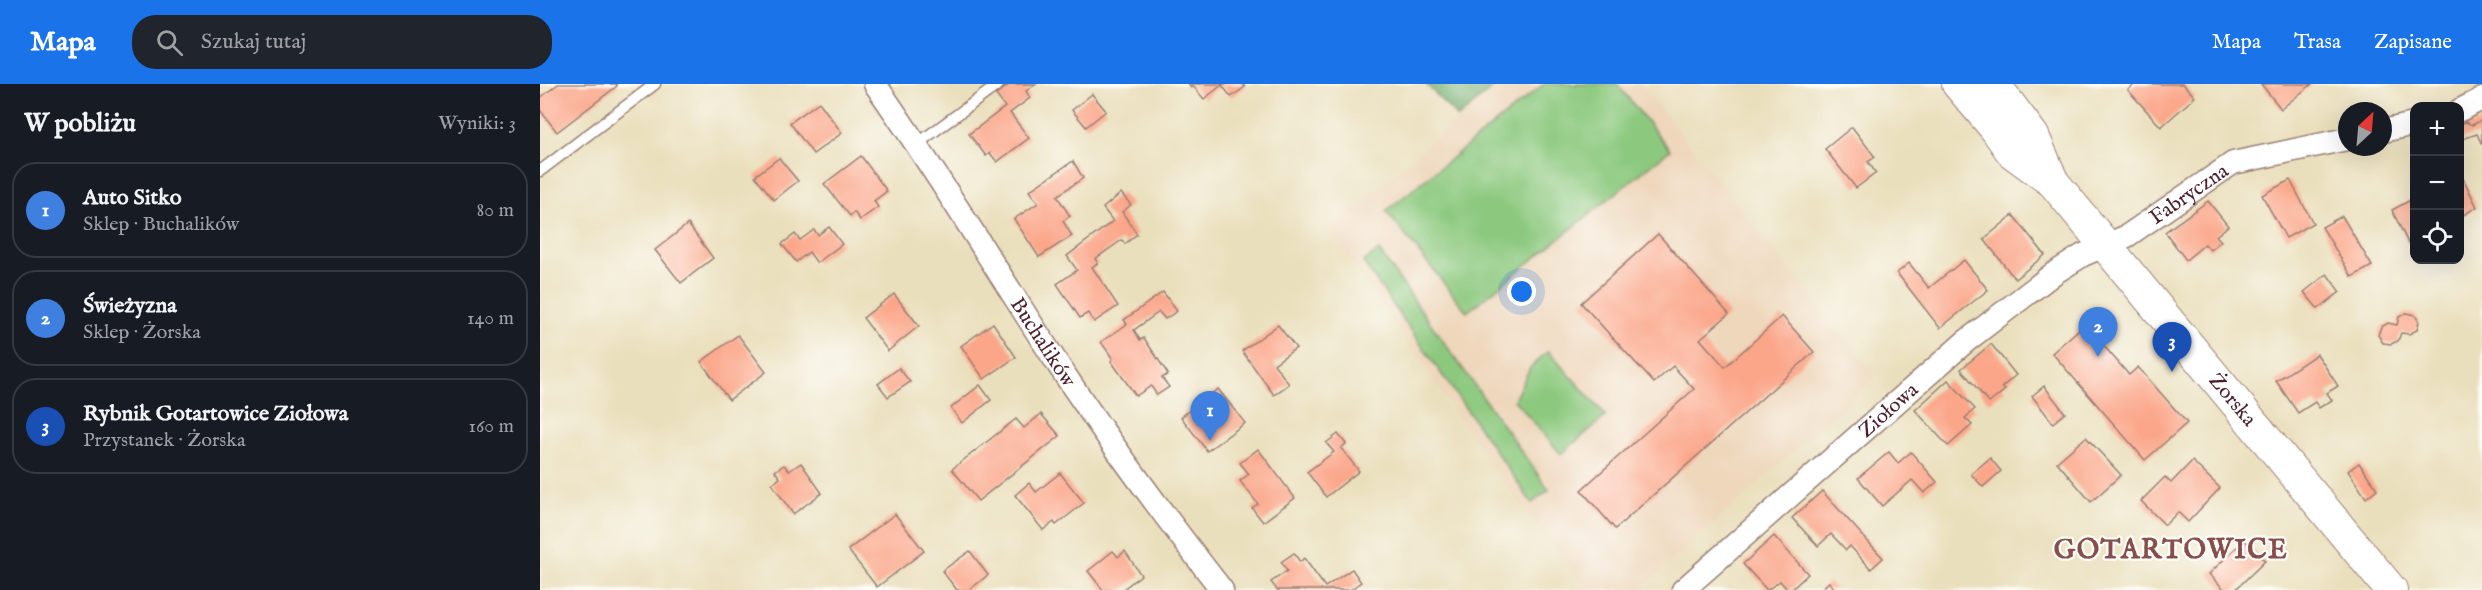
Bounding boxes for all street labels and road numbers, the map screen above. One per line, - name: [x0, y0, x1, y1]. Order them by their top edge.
- street label: Fabryczna: [2145, 158, 2235, 231]
- street label: Buchalików: [1003, 293, 1082, 394]
- street label: Żorska: [2202, 368, 2263, 433]
- street label: Ziołowa: [1853, 377, 1925, 444]

